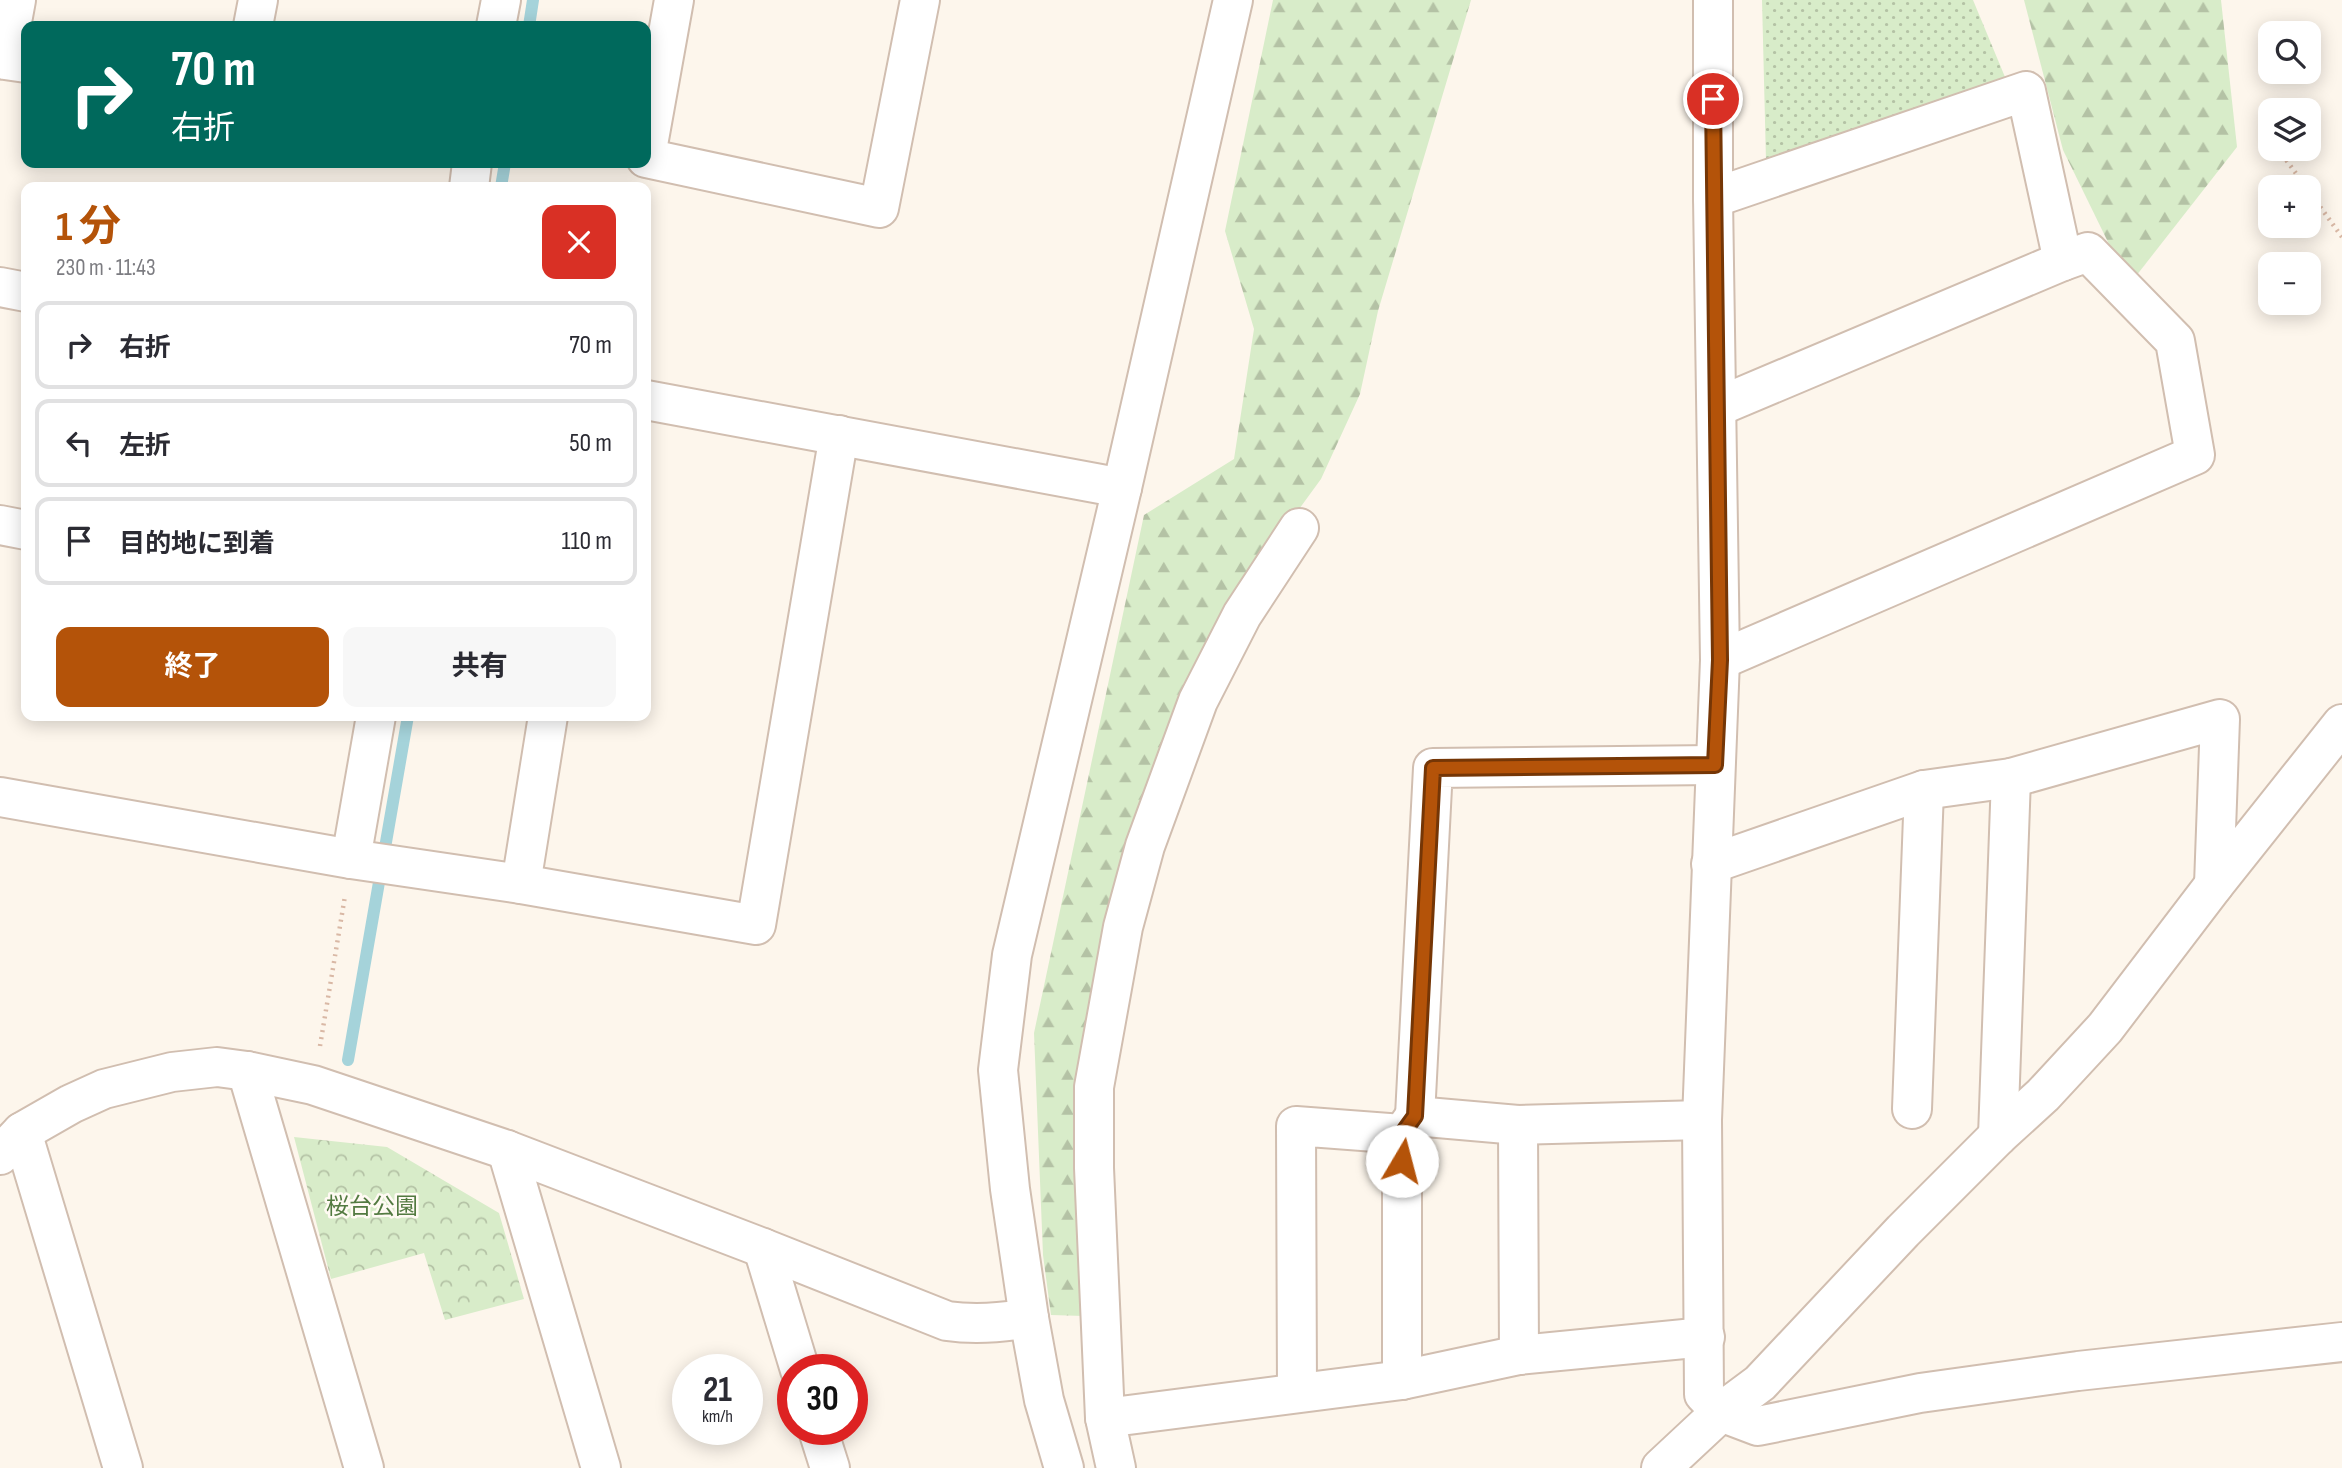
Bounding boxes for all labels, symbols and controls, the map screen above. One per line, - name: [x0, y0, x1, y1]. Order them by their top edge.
- map controls: [2258, 21, 2321, 315]
- button: search: [2258, 21, 2321, 84]
- text: 70 m: [171, 41, 256, 100]
- icon: right: [56, 49, 147, 140]
- pin: [1683, 69, 1743, 129]
- icon: arrive: [1694, 80, 1732, 118]
- button: layers: [2258, 98, 2321, 161]
- text: 右折: [171, 109, 235, 148]
- button: +: [2258, 175, 2321, 238]
- text: 1 分: [56, 202, 121, 253]
- button: close: [542, 205, 616, 279]
- button: −: [2258, 252, 2321, 315]
- text: 230 m · 11:43: [56, 254, 156, 282]
- icon: right: [60, 326, 98, 364]
- text: 70 m: [569, 330, 612, 361]
- text: 右折: [119, 333, 171, 364]
- icon: left: [60, 424, 98, 462]
- text: 50 m: [569, 428, 612, 459]
- text: 左折: [119, 431, 171, 462]
- icon: arrive: [60, 522, 98, 560]
- text: 110 m: [561, 526, 612, 557]
- text: 目的地に到着: [119, 529, 275, 560]
- button: 終了: [56, 627, 329, 707]
- button: 共有: [343, 627, 616, 707]
- position arrow: [1365, 1124, 1439, 1198]
- park label: 桜台公園: [326, 1193, 418, 1221]
- speed limit sign: 30: [777, 1354, 868, 1445]
- text: 21: [703, 1369, 732, 1412]
- text: km/h: [702, 1406, 733, 1427]

